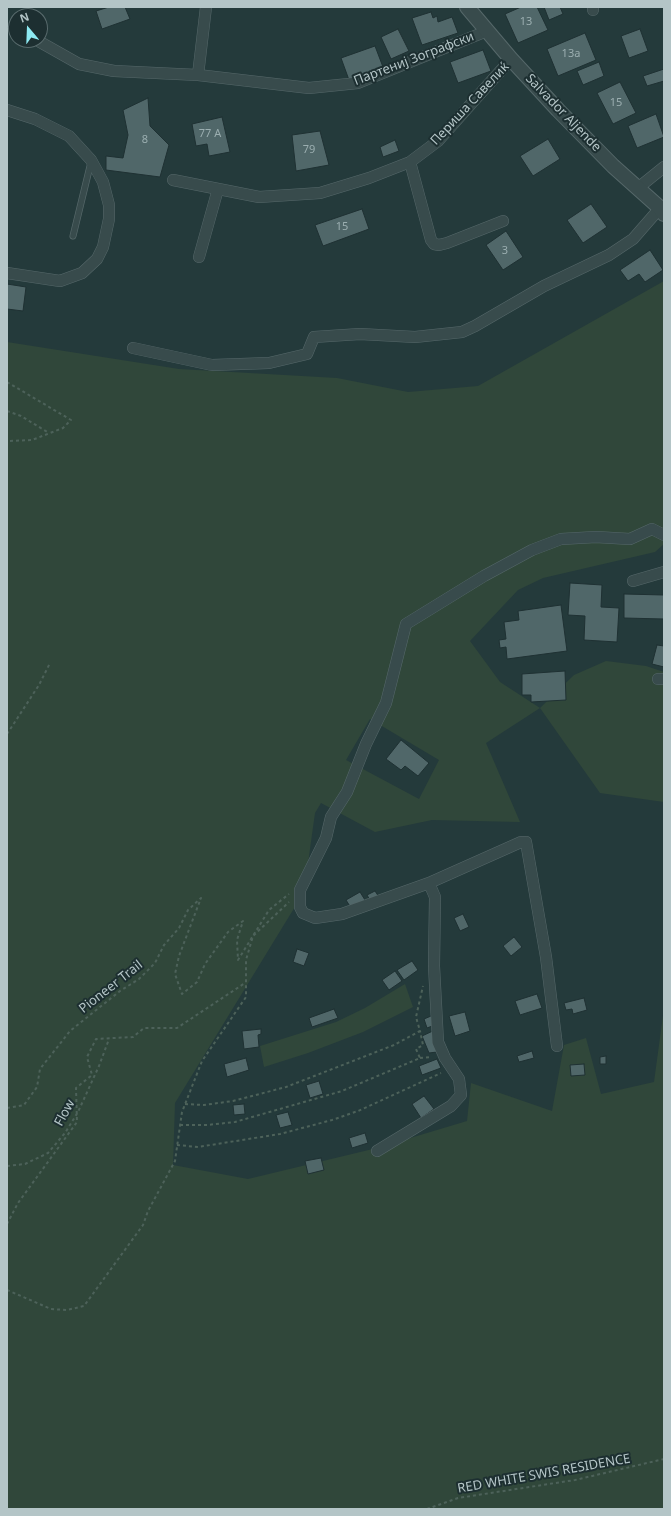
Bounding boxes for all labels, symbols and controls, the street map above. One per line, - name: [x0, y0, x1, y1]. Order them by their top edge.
- north arrow: [8, 8, 48, 48]
- text: N: [18, 9, 31, 26]
- house number: 13: [520, 15, 532, 29]
- street label: Партениј Зографски: [352, 29, 476, 89]
- house number: 13a: [562, 47, 580, 61]
- street label: Периша Савелиќ: [428, 59, 512, 149]
- street label: Salvador Aljende: [522, 71, 604, 155]
- house number: 15: [610, 96, 622, 110]
- house number: 77 А: [199, 127, 221, 141]
- house number: 8: [142, 133, 148, 147]
- house number: 79: [303, 143, 315, 157]
- house number: 15: [336, 220, 348, 234]
- house number: 3: [502, 244, 508, 258]
- street label: Pioneer Trail: [76, 957, 146, 1017]
- street label: Flow: [51, 1097, 79, 1129]
- street label: RED WHITE SWIS RESIDENCE: [456, 1451, 632, 1497]

